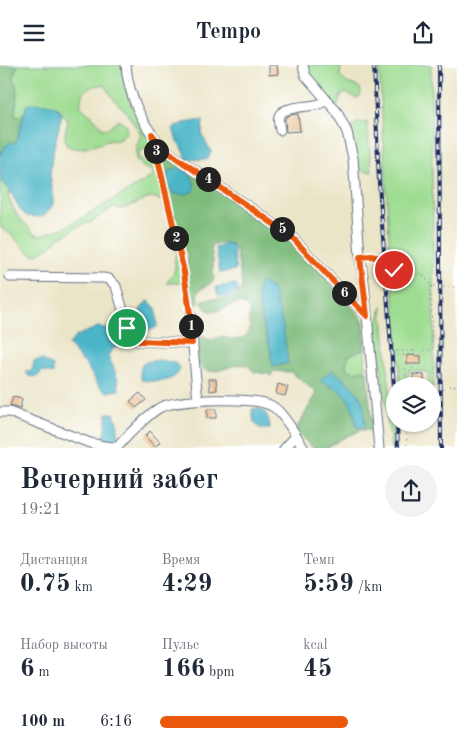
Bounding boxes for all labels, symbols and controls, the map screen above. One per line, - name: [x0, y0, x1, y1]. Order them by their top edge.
- icon: menu: [20, 19, 48, 47]
- icon: share: [409, 19, 437, 47]
- text: Tempo: [196, 21, 261, 43]
- pin: 3: [144, 139, 168, 163]
- text: 3: [152, 144, 161, 158]
- pin: 4: [196, 167, 220, 191]
- text: 4: [204, 172, 213, 186]
- pin: 5: [270, 217, 294, 241]
- text: 5: [278, 222, 287, 236]
- pin: 2: [164, 225, 188, 251]
- text: 2: [172, 231, 181, 245]
- pin: [373, 249, 415, 291]
- icon: check: [380, 256, 408, 284]
- pin: 6: [332, 281, 356, 305]
- text: 6: [340, 286, 349, 300]
- pin: [106, 307, 148, 349]
- pin: 1: [178, 313, 204, 339]
- icon: arrive: [113, 314, 141, 342]
- text: 1: [187, 319, 196, 333]
- map controls: [386, 377, 441, 432]
- button: layers: [386, 377, 441, 432]
- button: share: [385, 465, 437, 517]
- text: Вечерний забег: [20, 467, 218, 495]
- text: 19:21: [20, 502, 62, 518]
- text: Дистанция: [20, 553, 88, 567]
- text: Время: [162, 553, 200, 567]
- text: Темп: [303, 553, 335, 567]
- text: 0.75: [20, 572, 71, 597]
- text: 4:29: [162, 572, 212, 597]
- text: 5:59: [303, 572, 354, 597]
- text: km: [71, 580, 93, 594]
- text: /km: [354, 580, 382, 594]
- text: Набор высоты: [20, 638, 108, 652]
- text: Пульс: [162, 638, 199, 652]
- text: kcal: [303, 638, 327, 652]
- text: 6: [20, 657, 35, 682]
- text: 166: [162, 657, 205, 682]
- text: 45: [303, 657, 332, 682]
- text: m: [35, 665, 50, 679]
- text: bpm: [205, 665, 235, 679]
- text: 100 m: [20, 714, 65, 730]
- text: 6:16: [100, 714, 132, 730]

